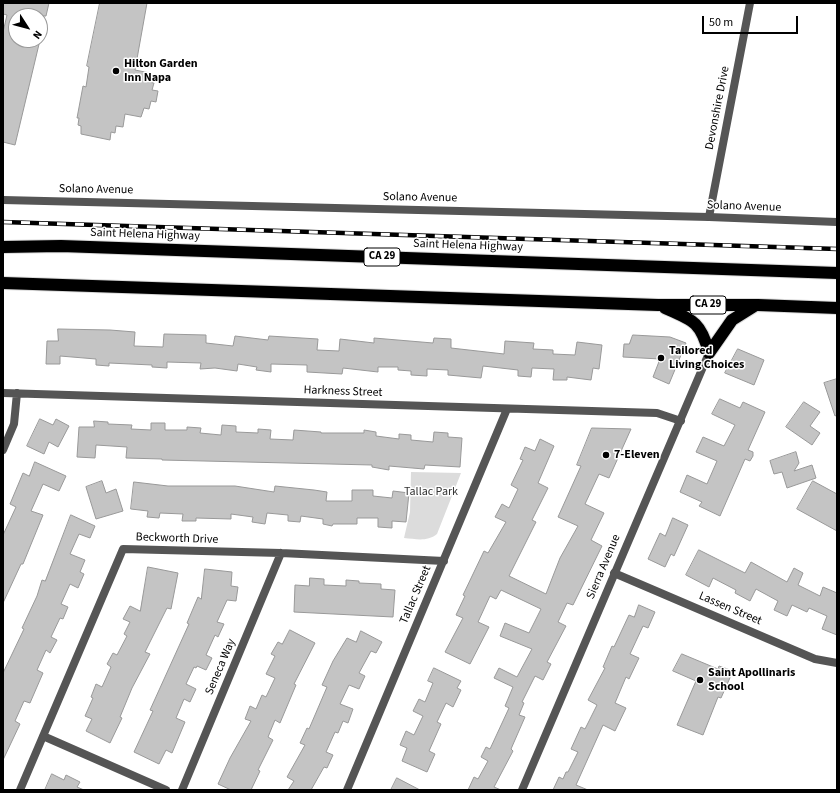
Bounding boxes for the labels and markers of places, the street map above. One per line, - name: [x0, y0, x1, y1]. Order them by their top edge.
- place label: Hilton Garden Inn Napa: [124, 57, 198, 85]
- marker: Hilton Garden Inn Napa: [111, 66, 121, 76]
- place label: Tailored Living Choices: [669, 344, 744, 372]
- marker: Tailored Living Choices: [656, 353, 666, 363]
- place label: 7-Eleven: [614, 448, 660, 462]
- marker: 7-Eleven: [601, 450, 611, 460]
- place label: Saint Apollinaris School: [708, 666, 795, 694]
- marker: Saint Apollinaris School: [695, 675, 705, 685]

